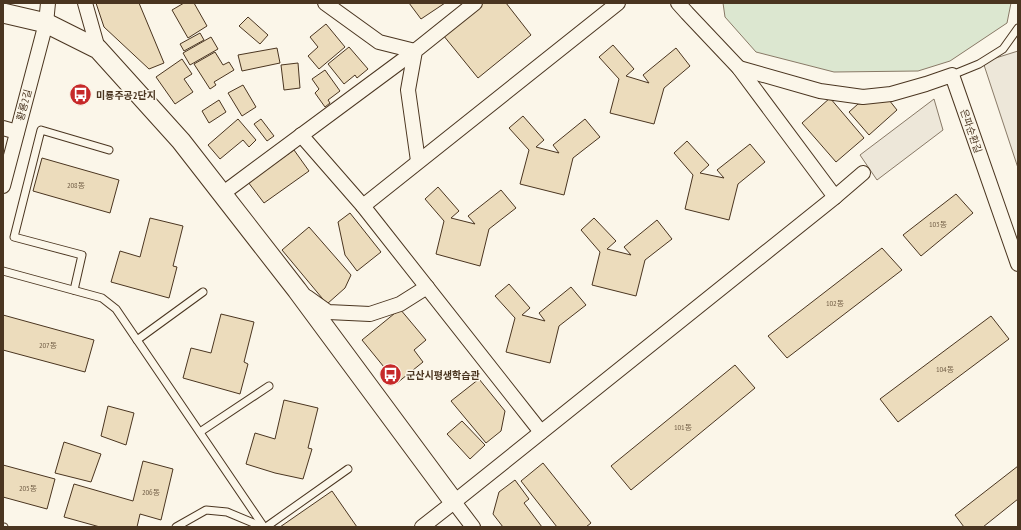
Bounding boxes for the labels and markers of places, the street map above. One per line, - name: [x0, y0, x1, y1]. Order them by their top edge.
- bus stop icon: 미룡주공2단지: [67, 82, 93, 108]
- place label: 미룡주공2단지: [96, 89, 156, 102]
- bus stop icon: 군산시평생학습관: [377, 362, 403, 388]
- place label: 군산시평생학습관: [406, 369, 480, 382]

